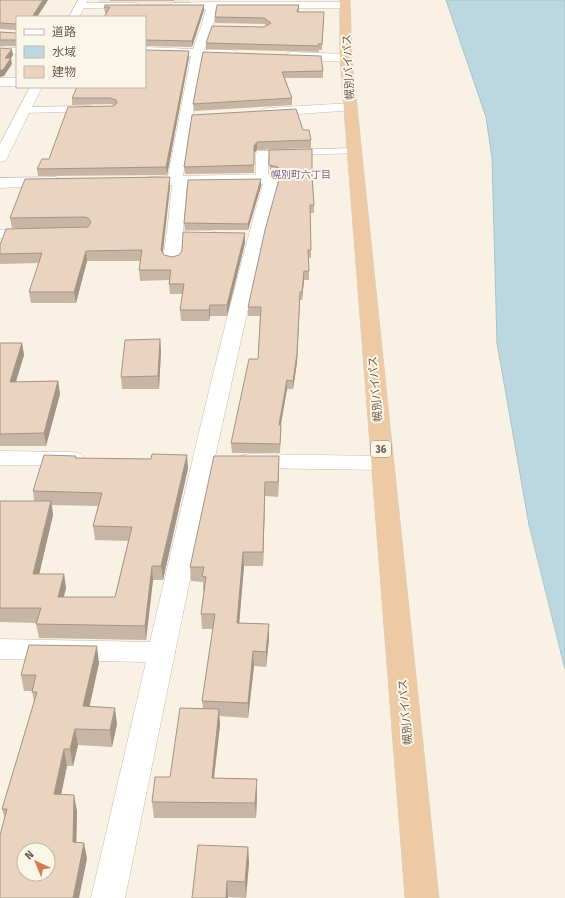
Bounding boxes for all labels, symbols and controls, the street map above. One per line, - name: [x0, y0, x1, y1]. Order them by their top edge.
- legend: [16, 16, 146, 88]
- text: 道路: [52, 25, 76, 39]
- street label: 幌別バイパス: [340, 34, 357, 100]
- text: 水域: [52, 45, 76, 59]
- text: 建物: [52, 65, 76, 79]
- district label: 幌別町六丁目: [271, 169, 331, 181]
- street label: 幌別バイパス: [366, 356, 385, 422]
- road number: 36: [371, 441, 391, 457]
- street label: 幌別バイパス: [396, 679, 415, 745]
- north arrow: [16, 842, 56, 882]
- text: N: [22, 848, 37, 862]

